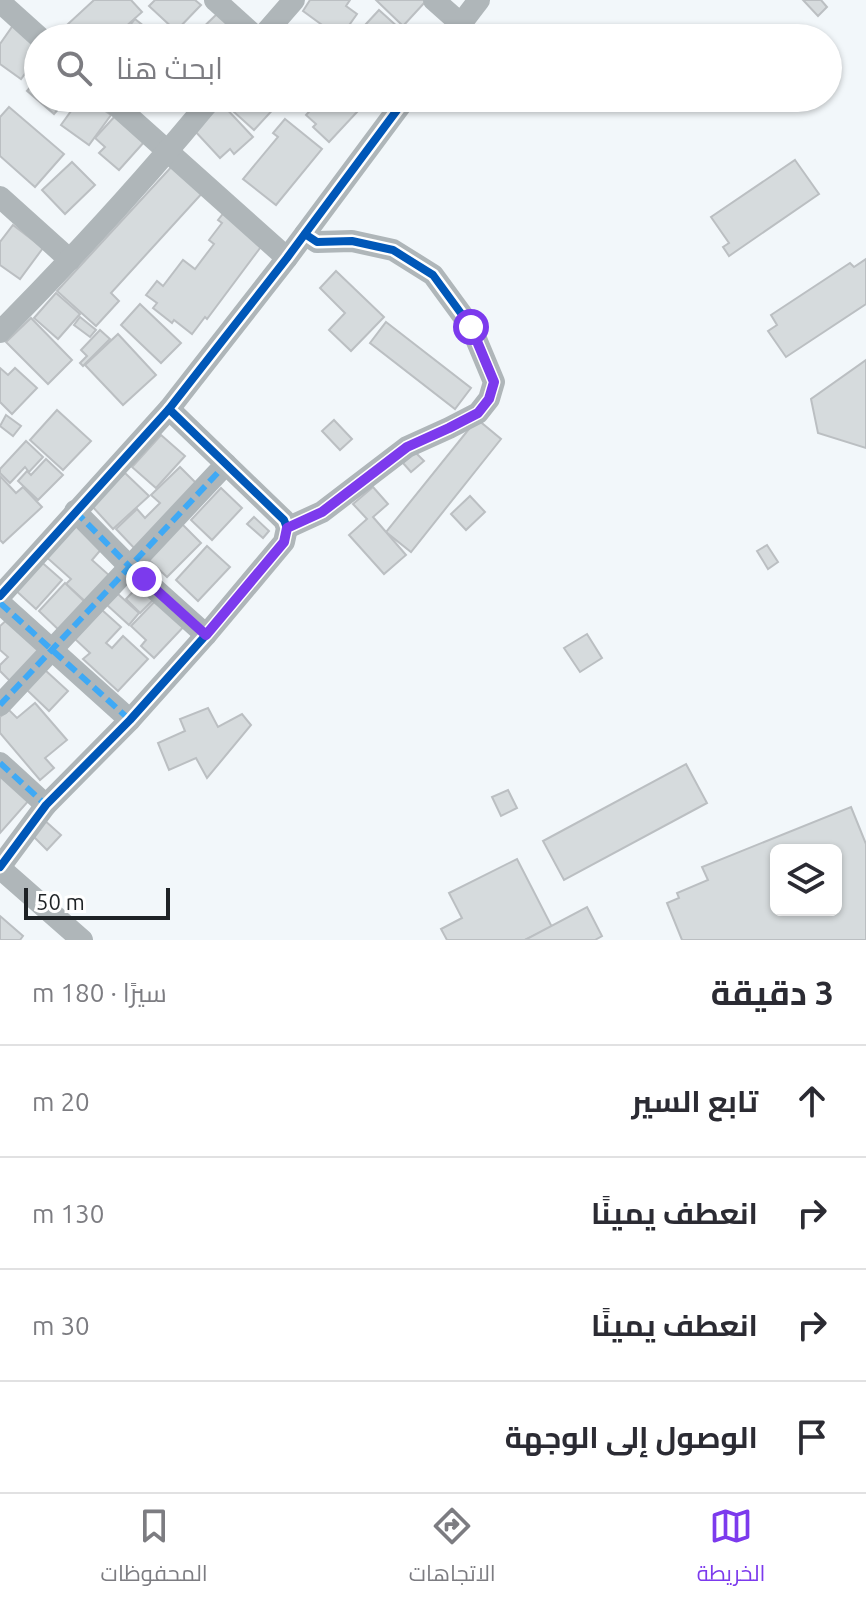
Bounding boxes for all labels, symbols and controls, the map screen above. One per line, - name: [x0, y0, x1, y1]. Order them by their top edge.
- search box: [24, 24, 842, 112]
- icon: search: [52, 46, 96, 90]
- text: ابحث هنا: [116, 51, 223, 85]
- route start: [453, 309, 489, 345]
- route end: [126, 561, 162, 597]
- map controls: [770, 844, 842, 916]
- button: layers: [770, 844, 842, 916]
- scale bar: [24, 884, 170, 920]
- text: 50 m: [36, 889, 85, 914]
- text: 3 دقيقة: [711, 973, 834, 1011]
- text: سيرًا · 180 m: [32, 978, 167, 1007]
- icon: ahead: [790, 1079, 834, 1123]
- text: تابع السير: [632, 1084, 758, 1118]
- text: 20 m: [32, 1087, 90, 1116]
- icon: right: [790, 1191, 834, 1235]
- text: انعطف يمينًا: [591, 1196, 758, 1230]
- text: 130 m: [32, 1199, 104, 1228]
- icon: right: [790, 1303, 834, 1347]
- text: انعطف يمينًا: [591, 1308, 758, 1342]
- text: 30 m: [32, 1311, 90, 1340]
- icon: arrive: [790, 1415, 834, 1459]
- text: الوصول إلى الوجهة: [505, 1420, 758, 1454]
- tab: المحفوظات: [101, 1504, 208, 1594]
- tab: الاتجاهات: [409, 1504, 496, 1594]
- tab: الخريطة: [697, 1504, 765, 1594]

